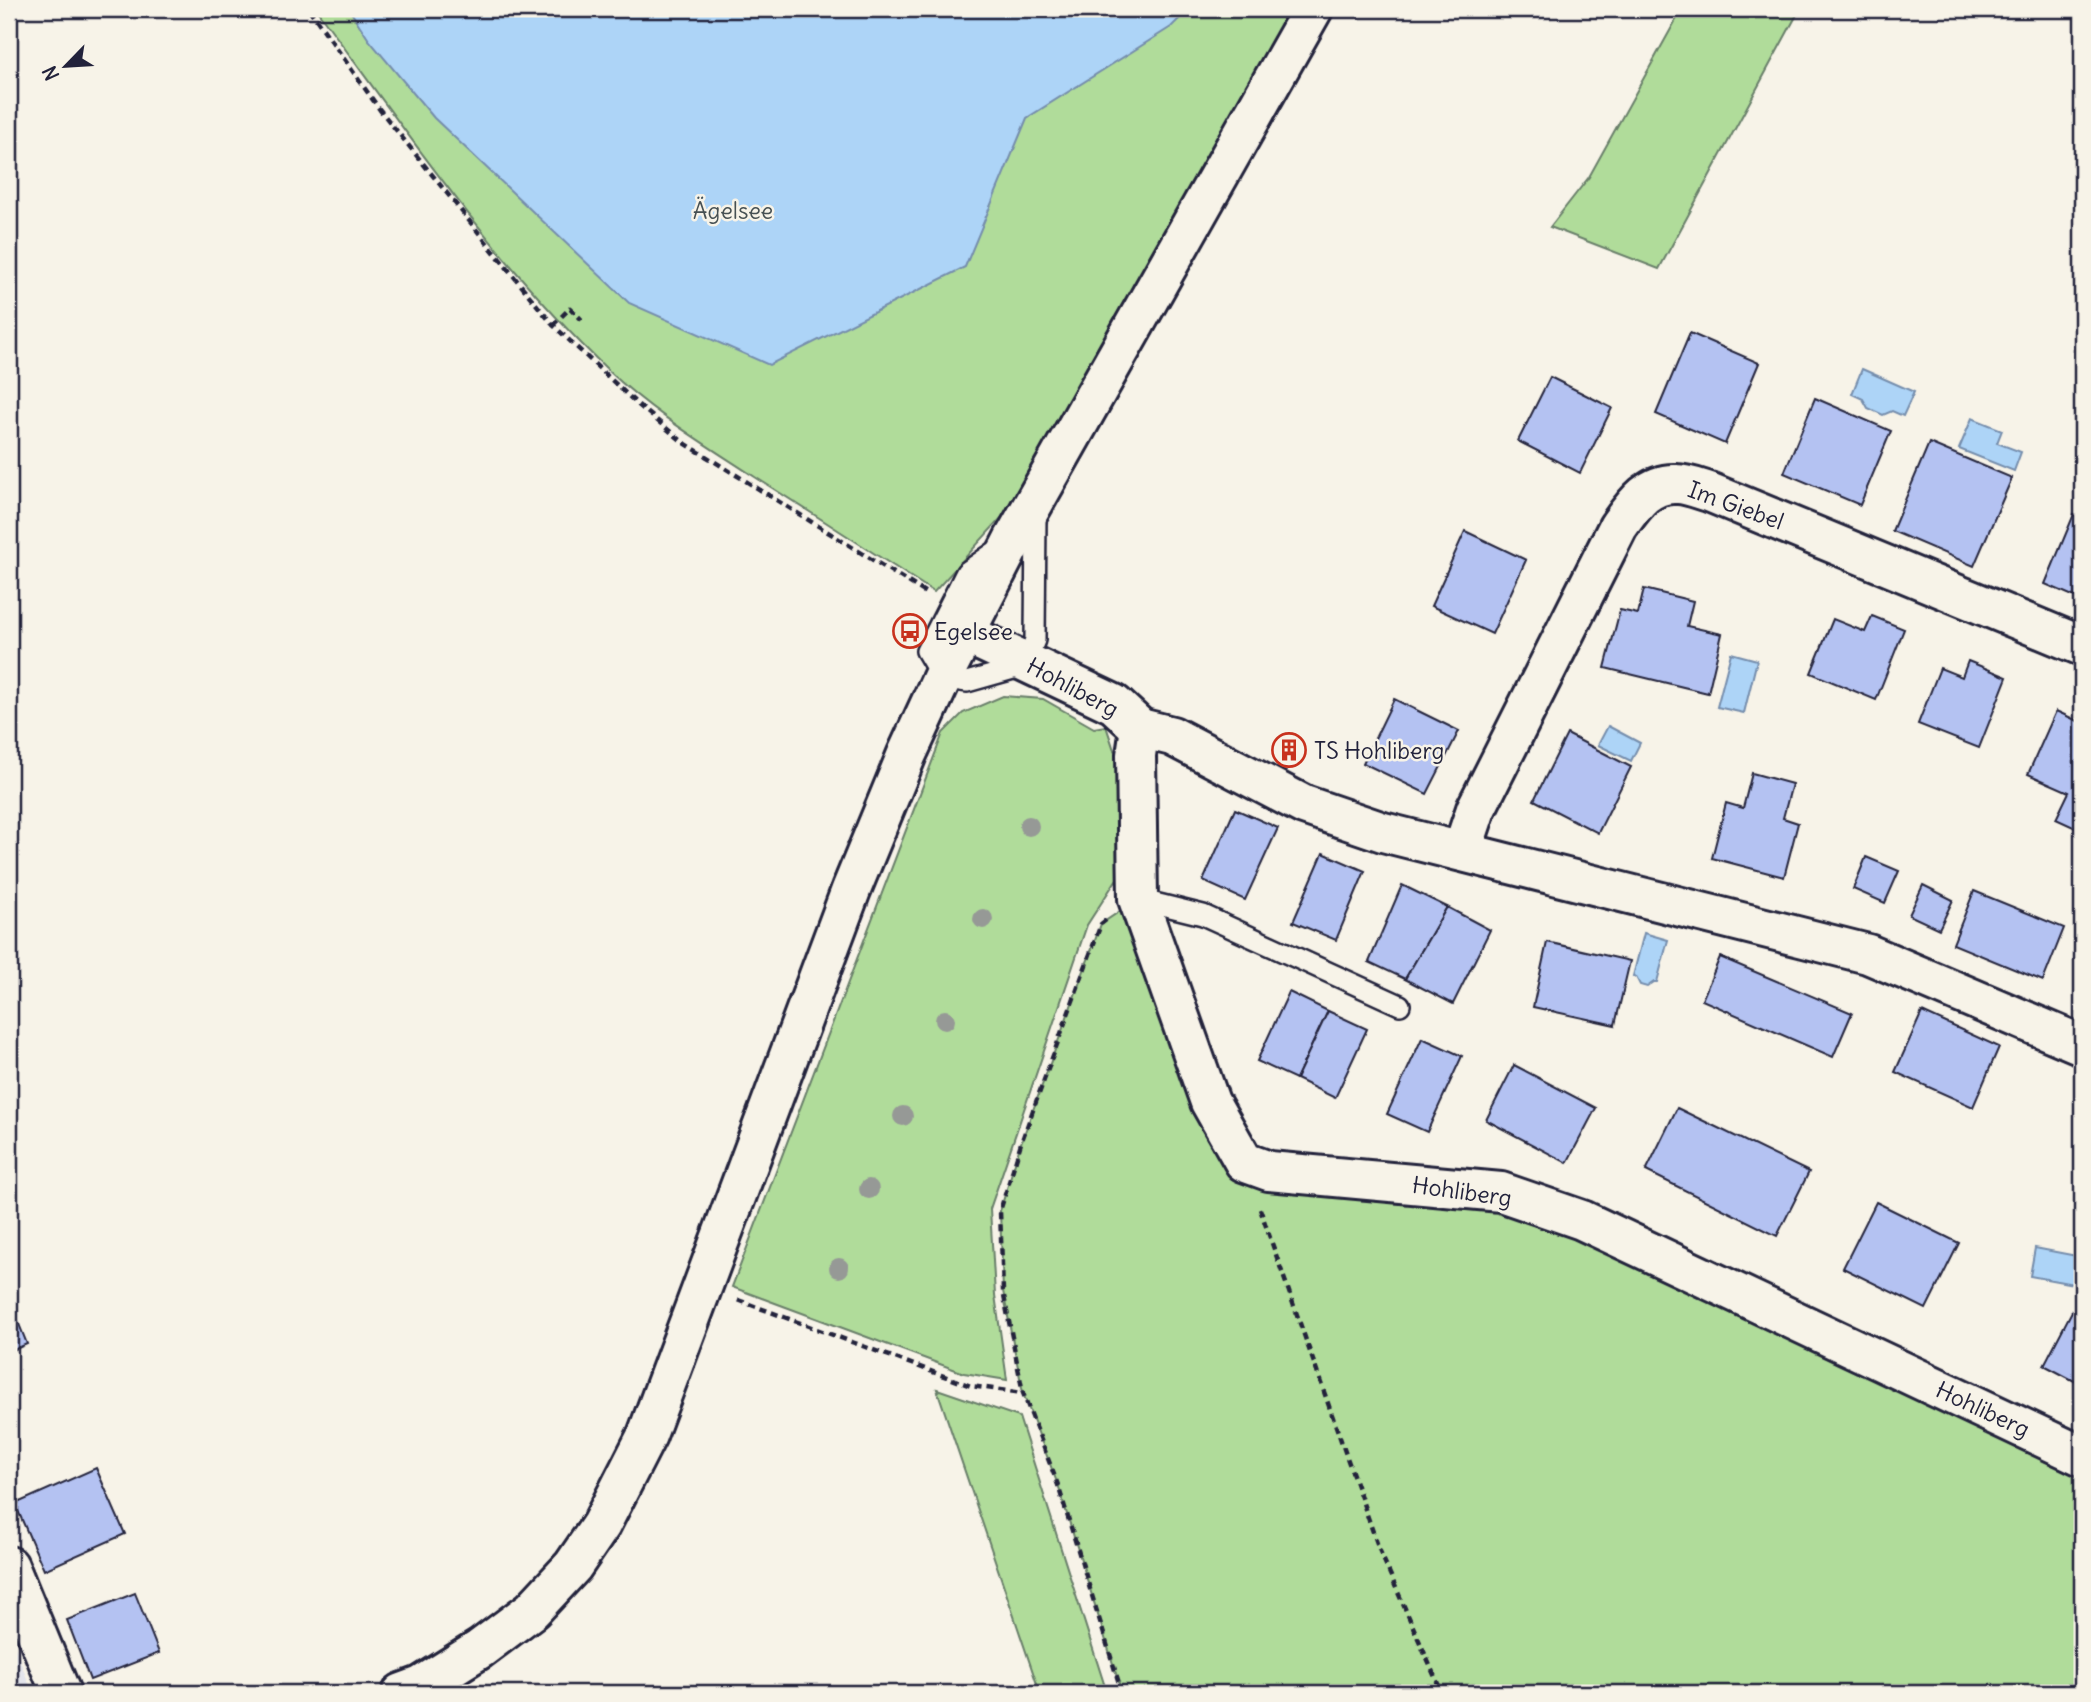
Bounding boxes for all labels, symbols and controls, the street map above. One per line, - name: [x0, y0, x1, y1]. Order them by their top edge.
- north arrow: [32, 32, 102, 102]
- text: N: [37, 62, 64, 84]
- park label: Ägelsee: [693, 196, 773, 225]
- street label: Im Giebel: [1684, 474, 1788, 536]
- bus stop icon: Egelsee: [891, 612, 929, 650]
- place label: Egelsee: [934, 617, 1013, 646]
- street label: Hohliberg: [1022, 651, 1124, 723]
- building icon: TS Hohliberg: [1270, 731, 1308, 769]
- place label: TS Hohliberg: [1314, 736, 1444, 765]
- street label: Hohliberg: [1410, 1170, 1514, 1212]
- street label: Hohliberg: [1932, 1375, 2034, 1443]

